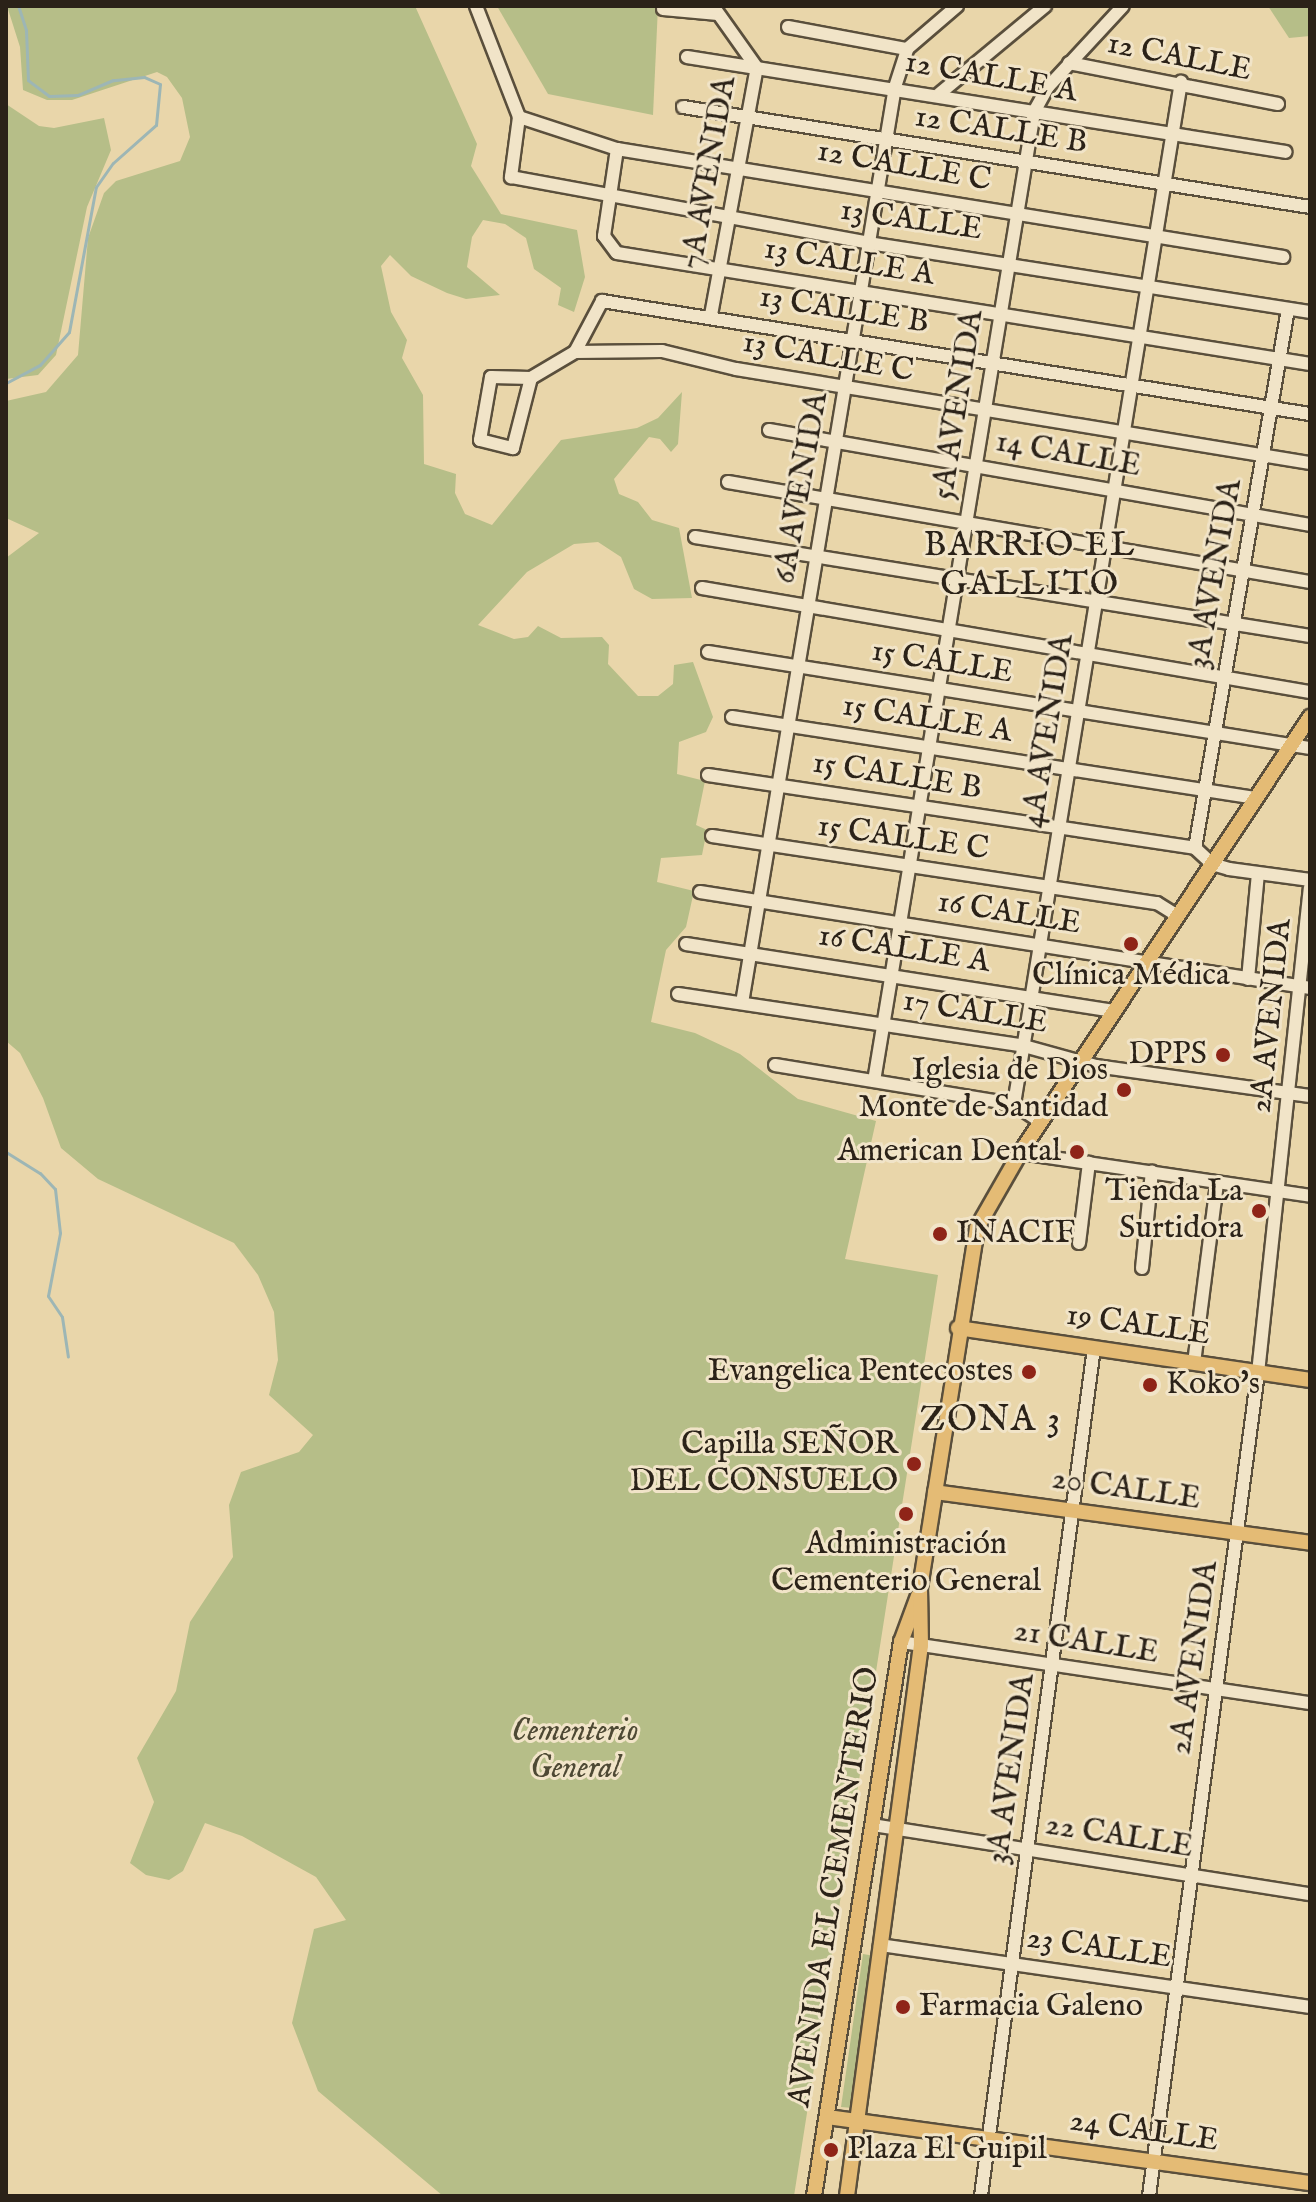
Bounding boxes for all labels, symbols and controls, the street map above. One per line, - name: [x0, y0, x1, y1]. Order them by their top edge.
- street label: 12 CALLE: [1104, 25, 1254, 91]
- street label: 12 CALLE A: [902, 44, 1080, 112]
- street label: 7A AVENIDA: [674, 74, 746, 272]
- street label: 12 CALLE B: [912, 98, 1090, 164]
- street label: 12 CALLE C: [814, 133, 994, 201]
- street label: 13 CALLE: [838, 192, 984, 250]
- street label: 13 CALLE A: [761, 231, 937, 295]
- street label: 13 CALLE B: [757, 279, 931, 343]
- street label: 5A AVENIDA: [925, 307, 993, 503]
- street label: 13 CALLE C: [740, 324, 916, 392]
- street label: 6A AVENIDA: [766, 389, 838, 587]
- street label: 14 CALLE: [992, 423, 1144, 487]
- street label: 3A AVENIDA: [1180, 476, 1252, 672]
- district label: BARRIO EL GALLITO: [924, 525, 1136, 604]
- street label: 4A AVENIDA: [1015, 631, 1083, 831]
- street label: 15 CALLE: [869, 633, 1015, 693]
- street label: 15 CALLE A: [839, 688, 1015, 752]
- street label: 15 CALLE B: [810, 745, 984, 809]
- street label: 15 CALLE C: [815, 808, 991, 870]
- street label: 16 CALLE: [935, 884, 1083, 944]
- street label: 2A AVENIDA: [1243, 917, 1301, 1115]
- street label: 16 CALLE A: [816, 918, 992, 982]
- marker: Clínica Médica: [1122, 935, 1140, 953]
- place label: Clínica Médica: [1032, 957, 1230, 995]
- street label: 17 CALLE: [900, 983, 1050, 1043]
- place label: DPPS: [1128, 1036, 1207, 1074]
- marker: DPPS: [1214, 1046, 1232, 1064]
- place label: Iglesia de Dios Monte de Santidad: [858, 1053, 1108, 1128]
- marker: Iglesia de Dios Monte de Santidad: [1115, 1081, 1133, 1099]
- place label: American Dental: [837, 1133, 1061, 1171]
- marker: American Dental: [1068, 1143, 1086, 1161]
- place label: Tienda La Surtidora: [1105, 1174, 1243, 1249]
- marker: Tienda La Surtidora: [1250, 1202, 1268, 1220]
- place label: INACIF: [956, 1215, 1075, 1253]
- marker: INACIF: [931, 1225, 949, 1243]
- street label: 19 CALLE: [1064, 1297, 1212, 1355]
- place label: Evangelica Pentecostes: [708, 1353, 1013, 1391]
- marker: Evangelica Pentecostes: [1020, 1363, 1038, 1381]
- place label: Koko's: [1166, 1366, 1260, 1404]
- marker: Koko's: [1141, 1376, 1159, 1394]
- district label: ZONA 3: [920, 1399, 1062, 1443]
- place label: Capilla SEÑOR DEL CONSUELO: [630, 1427, 898, 1502]
- marker: Capilla SEÑOR DEL CONSUELO: [905, 1455, 923, 1473]
- street label: 20 CALLE: [1049, 1461, 1203, 1519]
- marker: Administración Cementerio General: [897, 1505, 915, 1523]
- place label: Administración Cementerio General: [771, 1527, 1041, 1602]
- street label: 2A AVENIDA: [1162, 1559, 1228, 1757]
- street label: 21 CALLE: [1011, 1613, 1161, 1673]
- street label: AVENIDA EL CEMENTERIO: [781, 1664, 889, 2110]
- street label: 3A AVENIDA: [980, 1671, 1044, 1867]
- park label: Cementerio General: [512, 1714, 638, 1789]
- street label: 22 CALLE: [1042, 1806, 1196, 1868]
- street label: 23 CALLE: [1024, 1920, 1174, 1978]
- place label: Farmacia Galeno: [919, 1988, 1143, 2026]
- marker: Farmacia Galeno: [894, 1998, 912, 2016]
- street label: 24 CALLE: [1067, 2103, 1221, 2161]
- place label: Plaza El Guipil: [847, 2131, 1047, 2169]
- marker: Plaza El Guipil: [822, 2141, 840, 2159]

